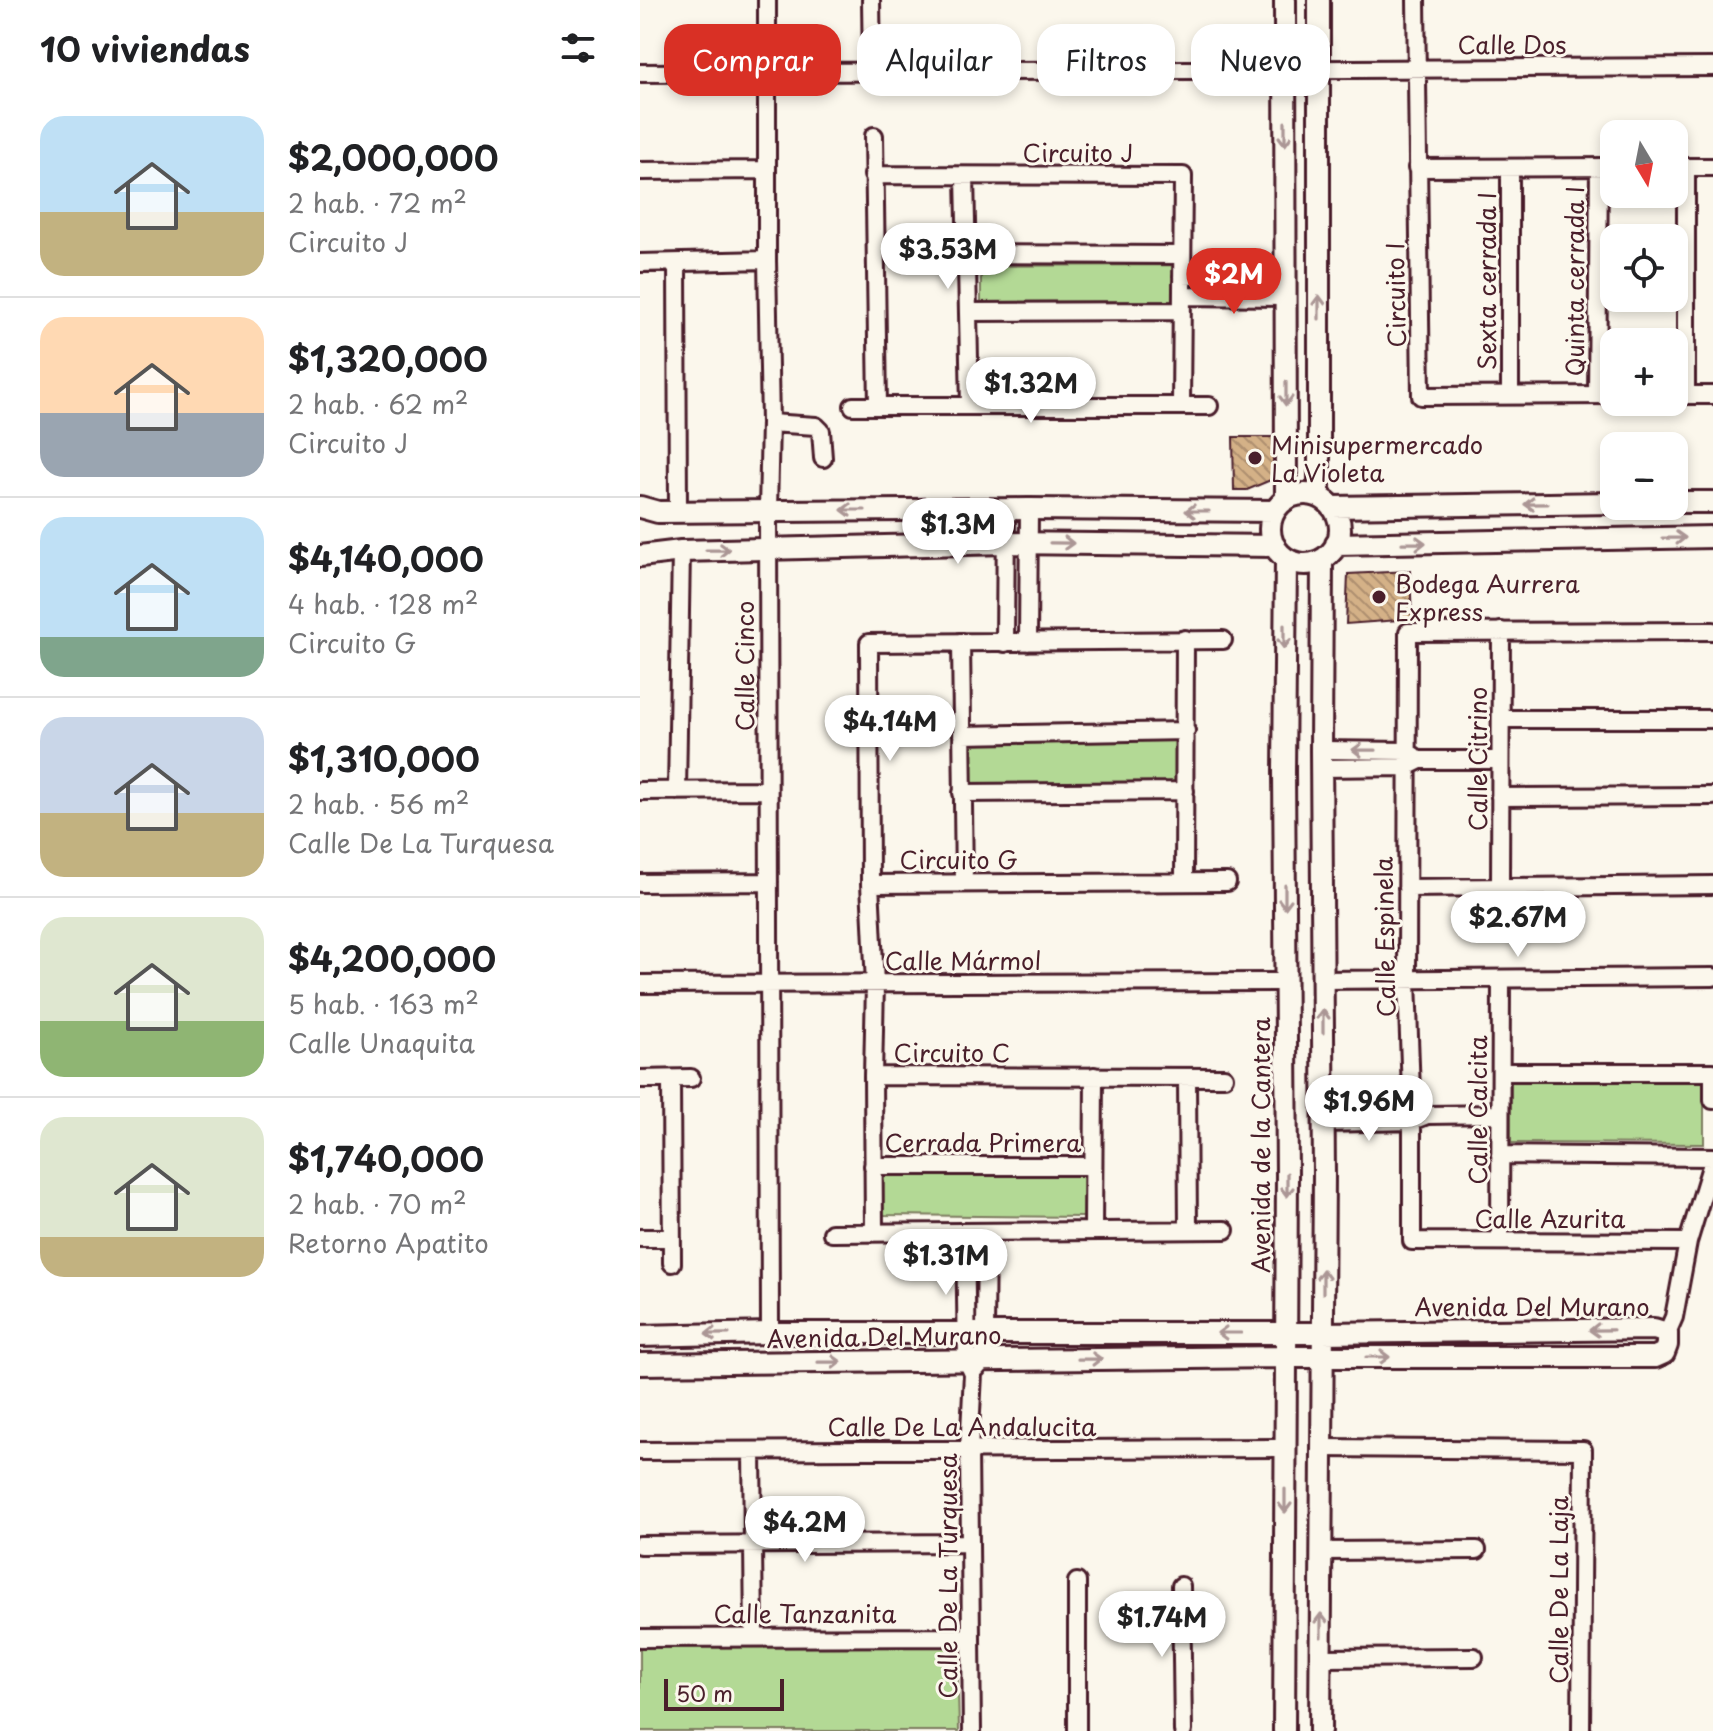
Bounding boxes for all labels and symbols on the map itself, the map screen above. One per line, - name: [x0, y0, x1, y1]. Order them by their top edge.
- street label: Calle Dos: [1458, 26, 1566, 62]
- one-way arrow: [1277, 120, 1293, 147]
- north arrow: [1600, 120, 1688, 208]
- street label: Circuito J: [1022, 134, 1134, 170]
- street label: Quinta cerrada I: [1556, 186, 1592, 376]
- street label: Sexta cerrada I: [1468, 192, 1504, 370]
- pin: $3.53M: [883, 223, 1013, 291]
- street label: Circuito I: [1376, 242, 1414, 348]
- pin: $2M: [1195, 248, 1273, 316]
- one-way arrow: [1311, 294, 1327, 321]
- pin: $1.32M: [966, 357, 1096, 425]
- one-way arrow: [1278, 380, 1294, 407]
- place label: Minisupermercado La Violeta: [1271, 426, 1483, 490]
- marker: Minisupermercado La Violeta: [1246, 449, 1264, 467]
- one-way arrow: [1523, 496, 1550, 512]
- pin: $1.3M: [902, 498, 1014, 566]
- one-way arrow: [840, 502, 867, 518]
- one-way arrow: [1184, 503, 1211, 519]
- one-way arrow: [1660, 530, 1687, 546]
- one-way arrow: [1048, 535, 1075, 551]
- one-way arrow: [1400, 535, 1427, 551]
- one-way arrow: [704, 543, 731, 558]
- place label: Bodega Aurrera Express: [1395, 565, 1580, 629]
- marker: Bodega Aurrera Express: [1370, 588, 1388, 606]
- street label: Calle Cinco: [726, 601, 762, 731]
- one-way arrow: [1276, 623, 1292, 650]
- street label: Calle Citrino: [1459, 687, 1495, 831]
- pin: $4.14M: [825, 695, 955, 763]
- one-way arrow: [1351, 742, 1378, 758]
- street label: Circuito G: [899, 841, 1019, 877]
- street label: Calle Espinela: [1365, 856, 1403, 1017]
- one-way arrow: [1277, 883, 1293, 910]
- pin: $2.67M: [1453, 891, 1583, 959]
- street label: Calle Mármol: [885, 942, 1041, 978]
- one-way arrow: [1315, 1008, 1330, 1035]
- street label: Avenida de la Cantera: [1242, 1017, 1278, 1273]
- street label: Circuito C: [894, 1034, 1010, 1070]
- street label: Calle Calcita: [1459, 1035, 1495, 1185]
- pin: $1.96M: [1304, 1075, 1434, 1143]
- street label: Cerrada Primera: [885, 1124, 1081, 1160]
- one-way arrow: [1279, 1171, 1295, 1198]
- street label: Calle Azurita: [1475, 1200, 1625, 1236]
- pin: $1.31M: [881, 1229, 1011, 1297]
- one-way arrow: [1315, 1268, 1331, 1295]
- street label: Avenida Del Murano: [1415, 1288, 1649, 1324]
- street label: Avenida Del Murano: [766, 1316, 1002, 1356]
- one-way arrow: [1588, 1322, 1615, 1338]
- one-way arrow: [1216, 1325, 1243, 1341]
- one-way arrow: [704, 1327, 731, 1342]
- one-way arrow: [1364, 1349, 1391, 1365]
- one-way arrow: [1076, 1352, 1103, 1367]
- one-way arrow: [816, 1354, 843, 1370]
- street label: Calle De La Andalucita: [828, 1408, 1097, 1444]
- street label: Calle De La Turquesa: [929, 1453, 965, 1699]
- one-way arrow: [1277, 1487, 1293, 1514]
- pin: $4.2M: [749, 1496, 861, 1564]
- street label: Calle De La Laja: [1540, 1496, 1576, 1684]
- pin: $1.74M: [1097, 1591, 1227, 1659]
- street label: Calle Tanzanita: [714, 1595, 896, 1631]
- one-way arrow: [1313, 1612, 1329, 1639]
- scale bar: [664, 1675, 784, 1711]

